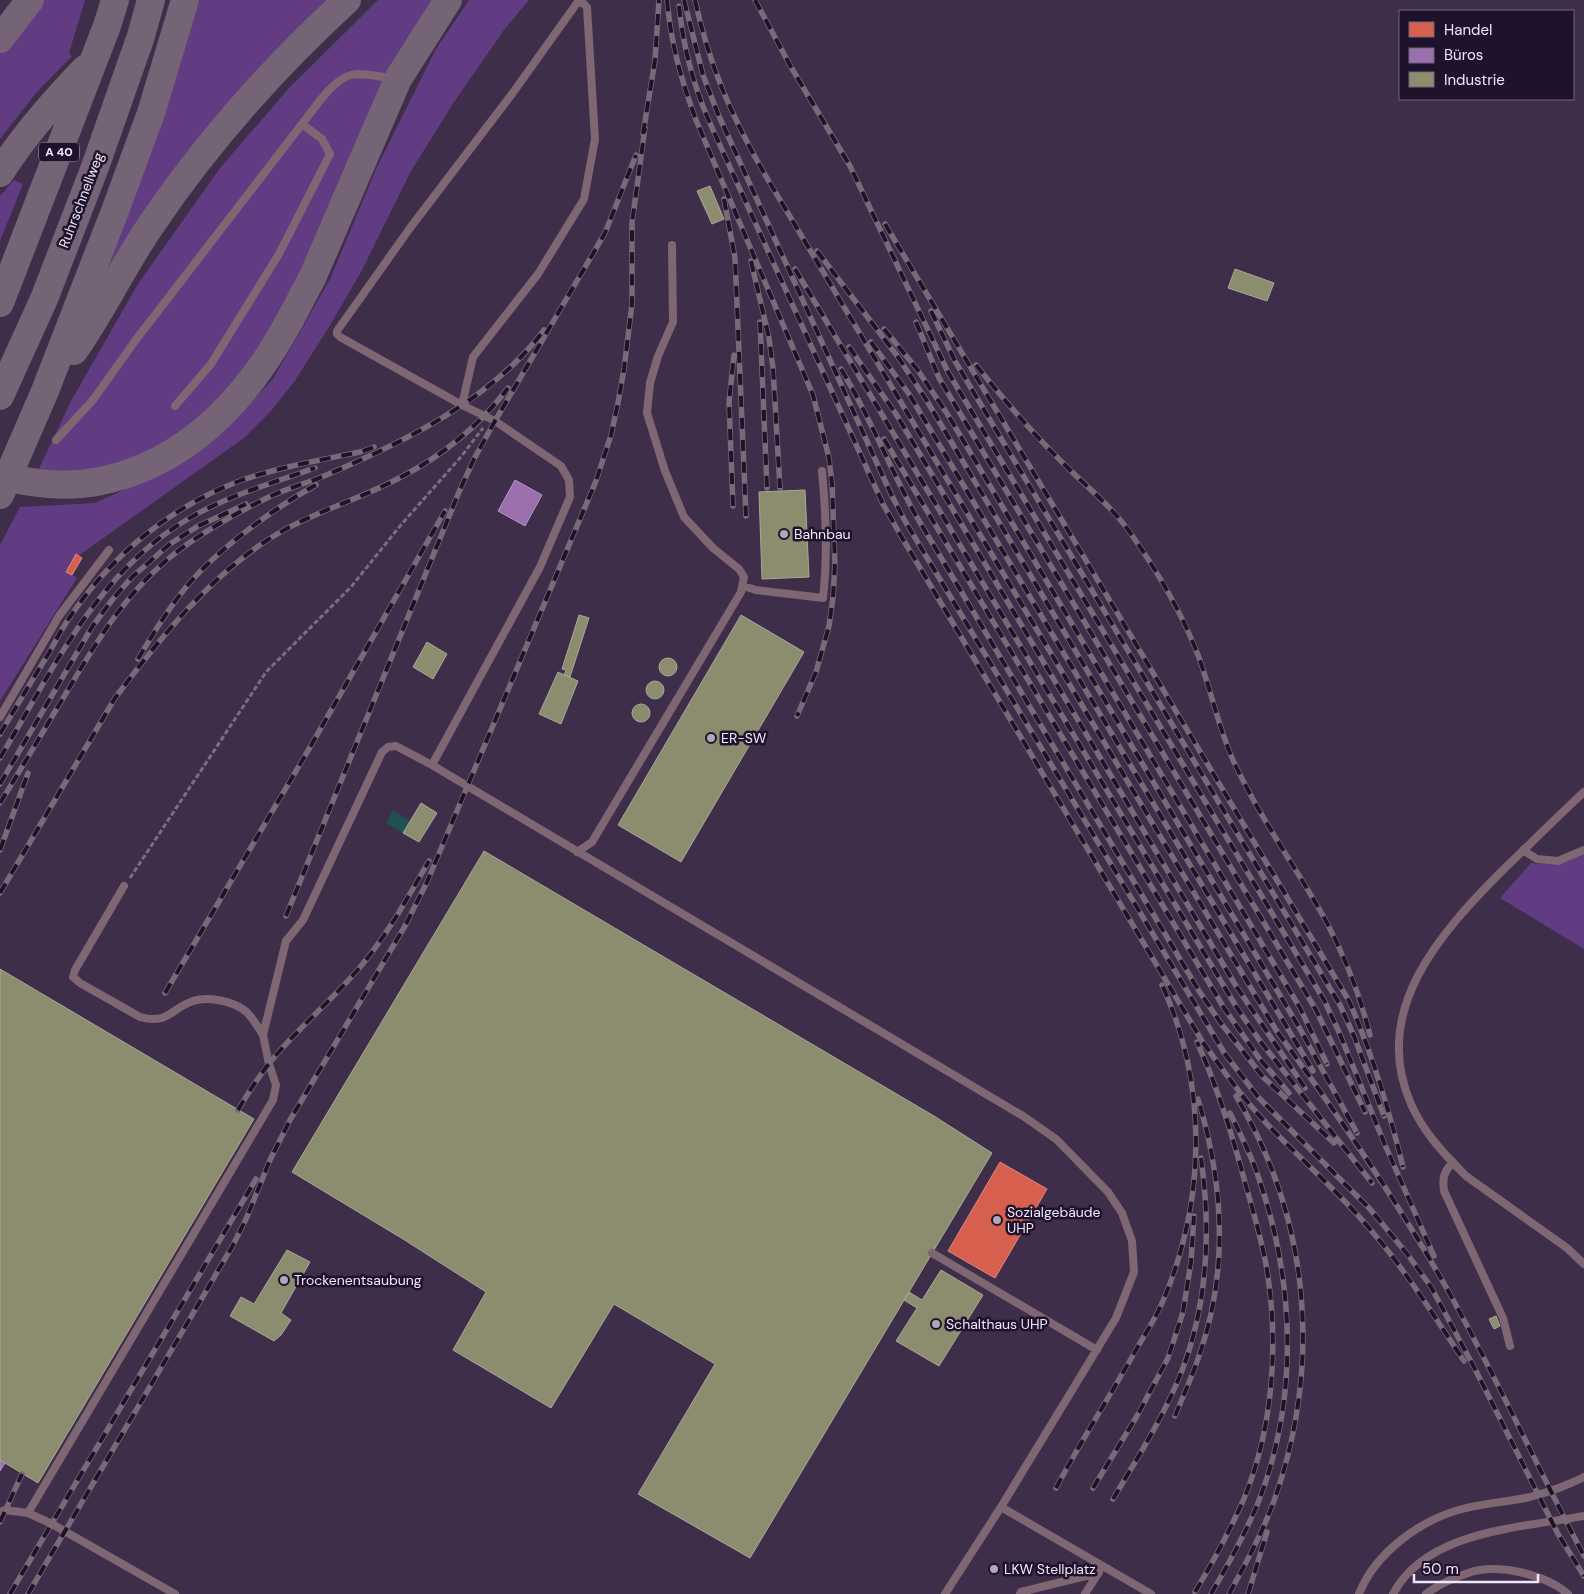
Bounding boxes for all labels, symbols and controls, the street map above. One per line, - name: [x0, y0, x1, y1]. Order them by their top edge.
- legend: [1399, 10, 1574, 100]
- text: Handel: [1444, 20, 1492, 40]
- text: Büros: [1444, 45, 1483, 65]
- text: Industrie: [1444, 70, 1505, 90]
- road number: A 40: [39, 142, 79, 162]
- street label: Ruhrschnellweg: [54, 149, 108, 250]
- place label: Bahnbau: [794, 525, 851, 543]
- marker: Bahnbau: [778, 528, 790, 540]
- place label: ER-SW: [721, 729, 767, 747]
- marker: ER-SW: [705, 732, 717, 744]
- place label: Sozialgebäude UHP: [1007, 1203, 1101, 1237]
- marker: Sozialgebäude UHP: [991, 1214, 1003, 1226]
- place label: Trockenentsaubung: [294, 1271, 422, 1289]
- marker: Trockenentsaubung: [278, 1274, 290, 1286]
- place label: Schalthaus UHP: [946, 1315, 1048, 1333]
- marker: Schalthaus UHP: [930, 1318, 942, 1330]
- scale bar: [1414, 1552, 1538, 1584]
- text: 50 m: [1422, 1559, 1459, 1579]
- place label: LKW Stellplatz: [1004, 1560, 1096, 1578]
- marker: LKW Stellplatz: [988, 1563, 1000, 1575]

